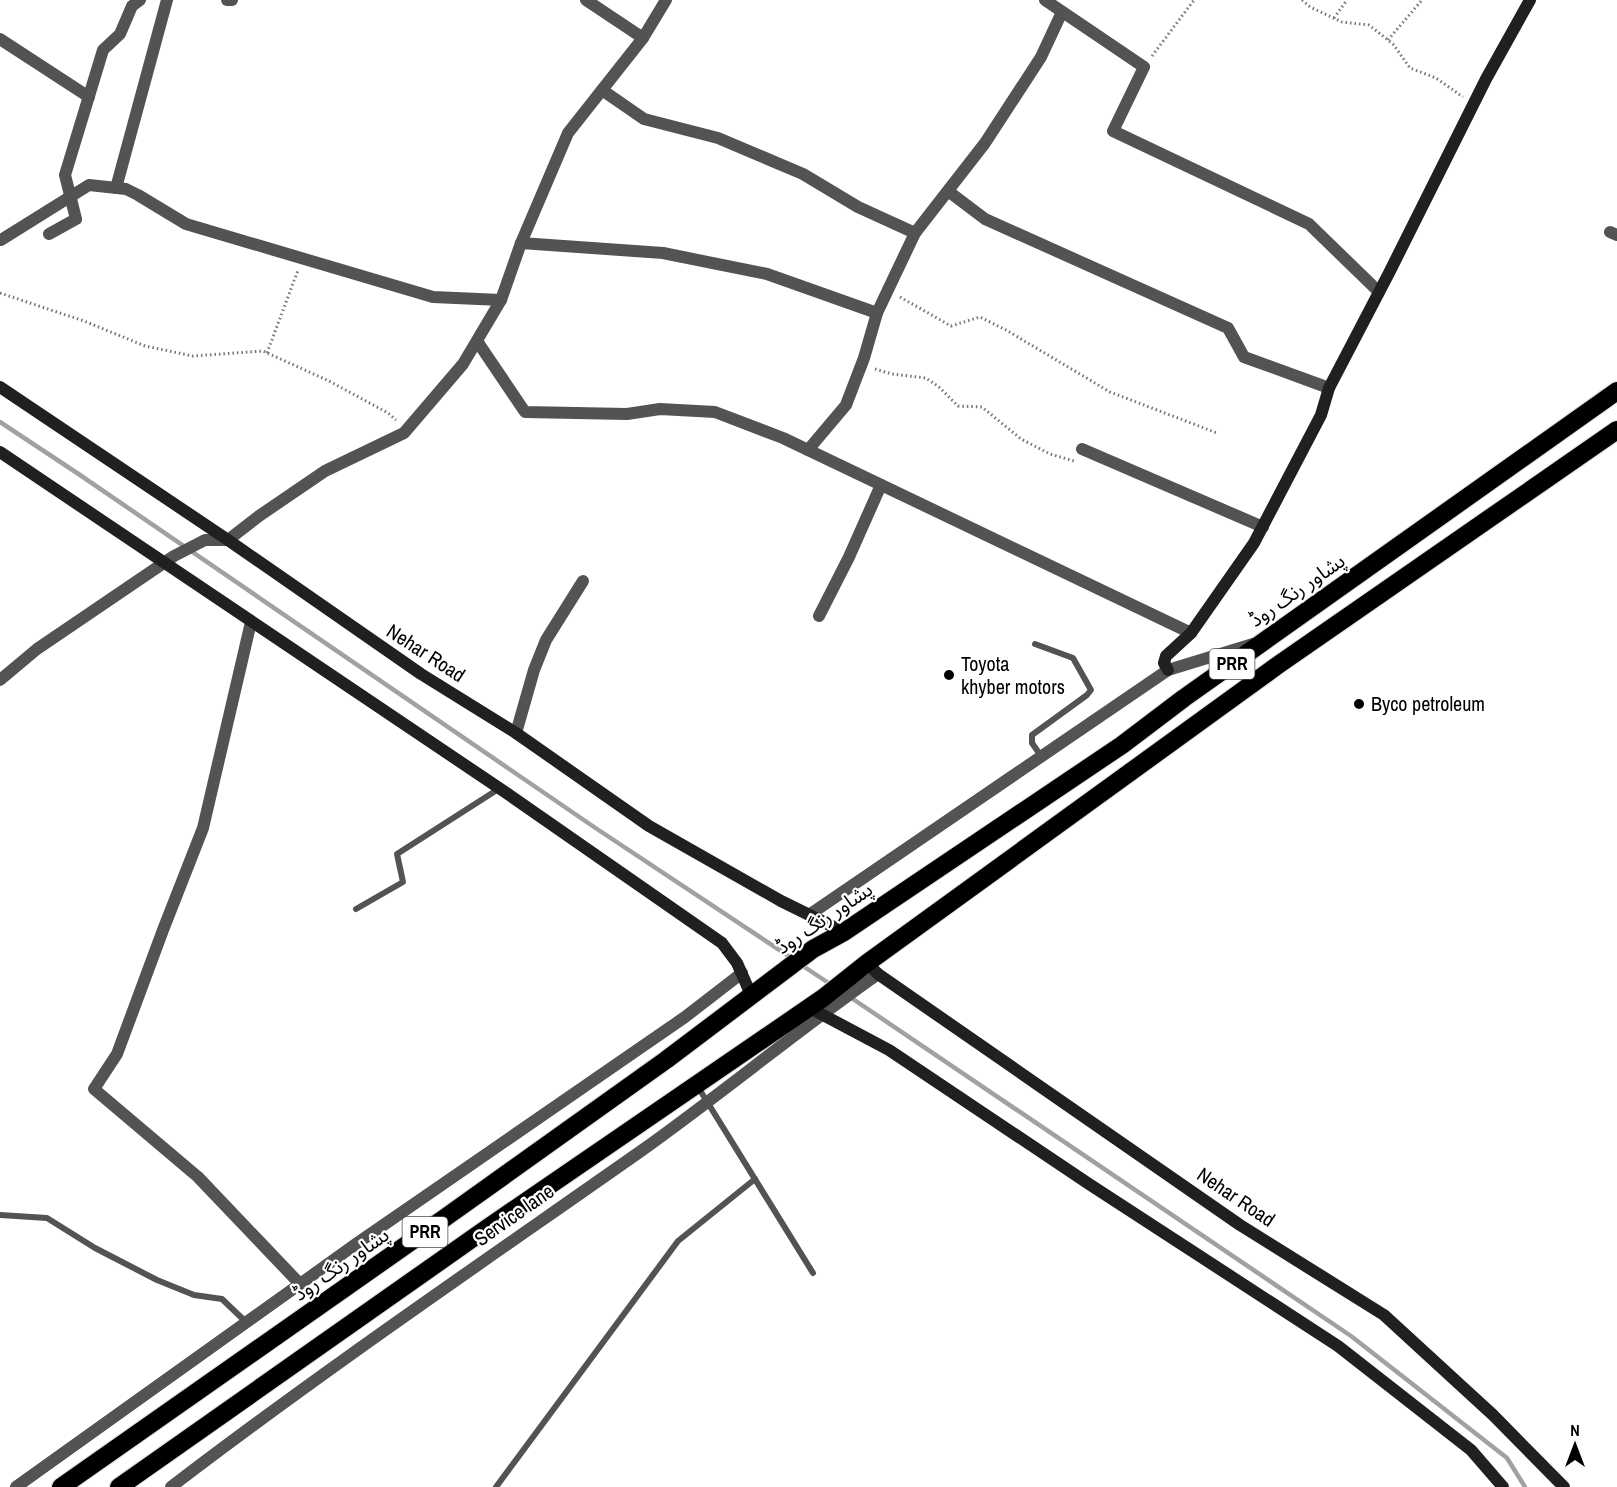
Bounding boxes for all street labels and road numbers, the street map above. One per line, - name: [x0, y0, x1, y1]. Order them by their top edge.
- street label: پشاور رنگ روڈ: [1243, 547, 1350, 633]
- street label: Nehar Road: [382, 617, 471, 688]
- road number: PRR: [1210, 649, 1254, 679]
- street label: پشاور رنگ روڈ: [770, 875, 878, 960]
- street label: Nehar Road: [1192, 1161, 1280, 1232]
- street label: Service lane: [469, 1177, 559, 1252]
- road number: PRR: [402, 1217, 448, 1247]
- street label: پشاور رنگ روڈ: [287, 1221, 394, 1307]

